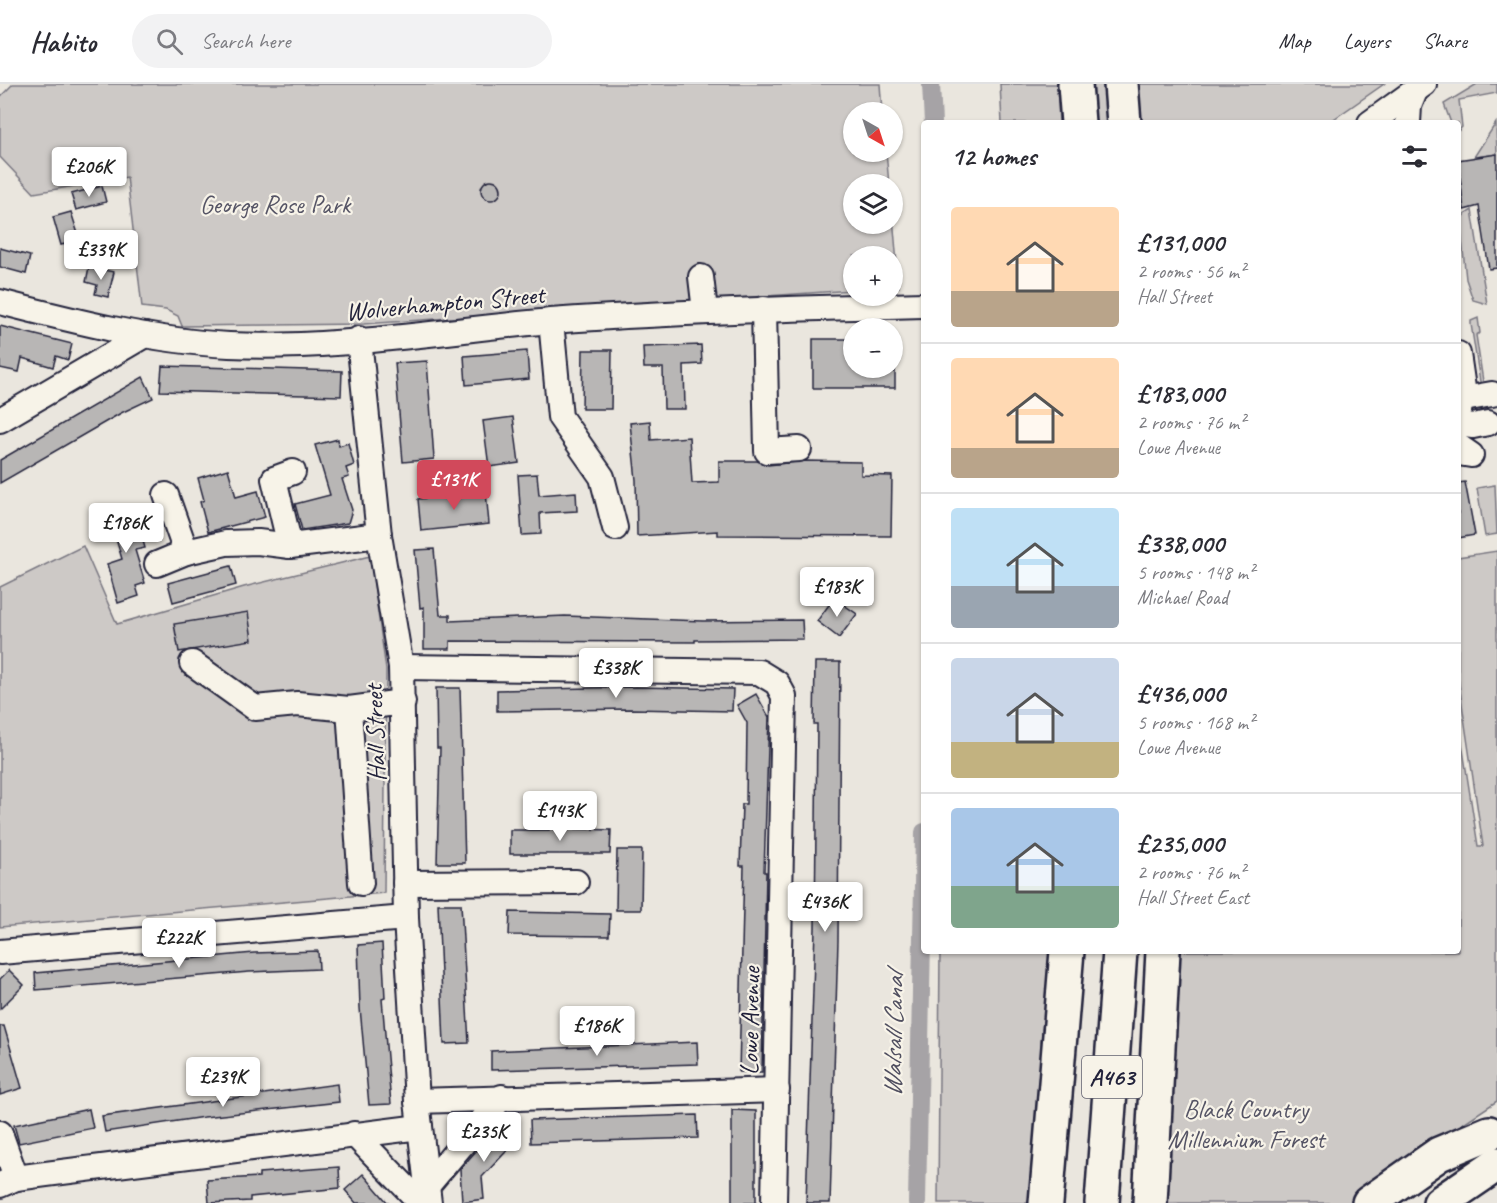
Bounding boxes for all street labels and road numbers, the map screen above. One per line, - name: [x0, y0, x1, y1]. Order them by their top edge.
- street label: Wolverhampton Street: [344, 278, 548, 328]
- street label: Hall Street: [357, 681, 393, 782]
- street label: Lowe Avenue: [733, 965, 767, 1075]
- road number: A463: [1082, 1056, 1142, 1098]

